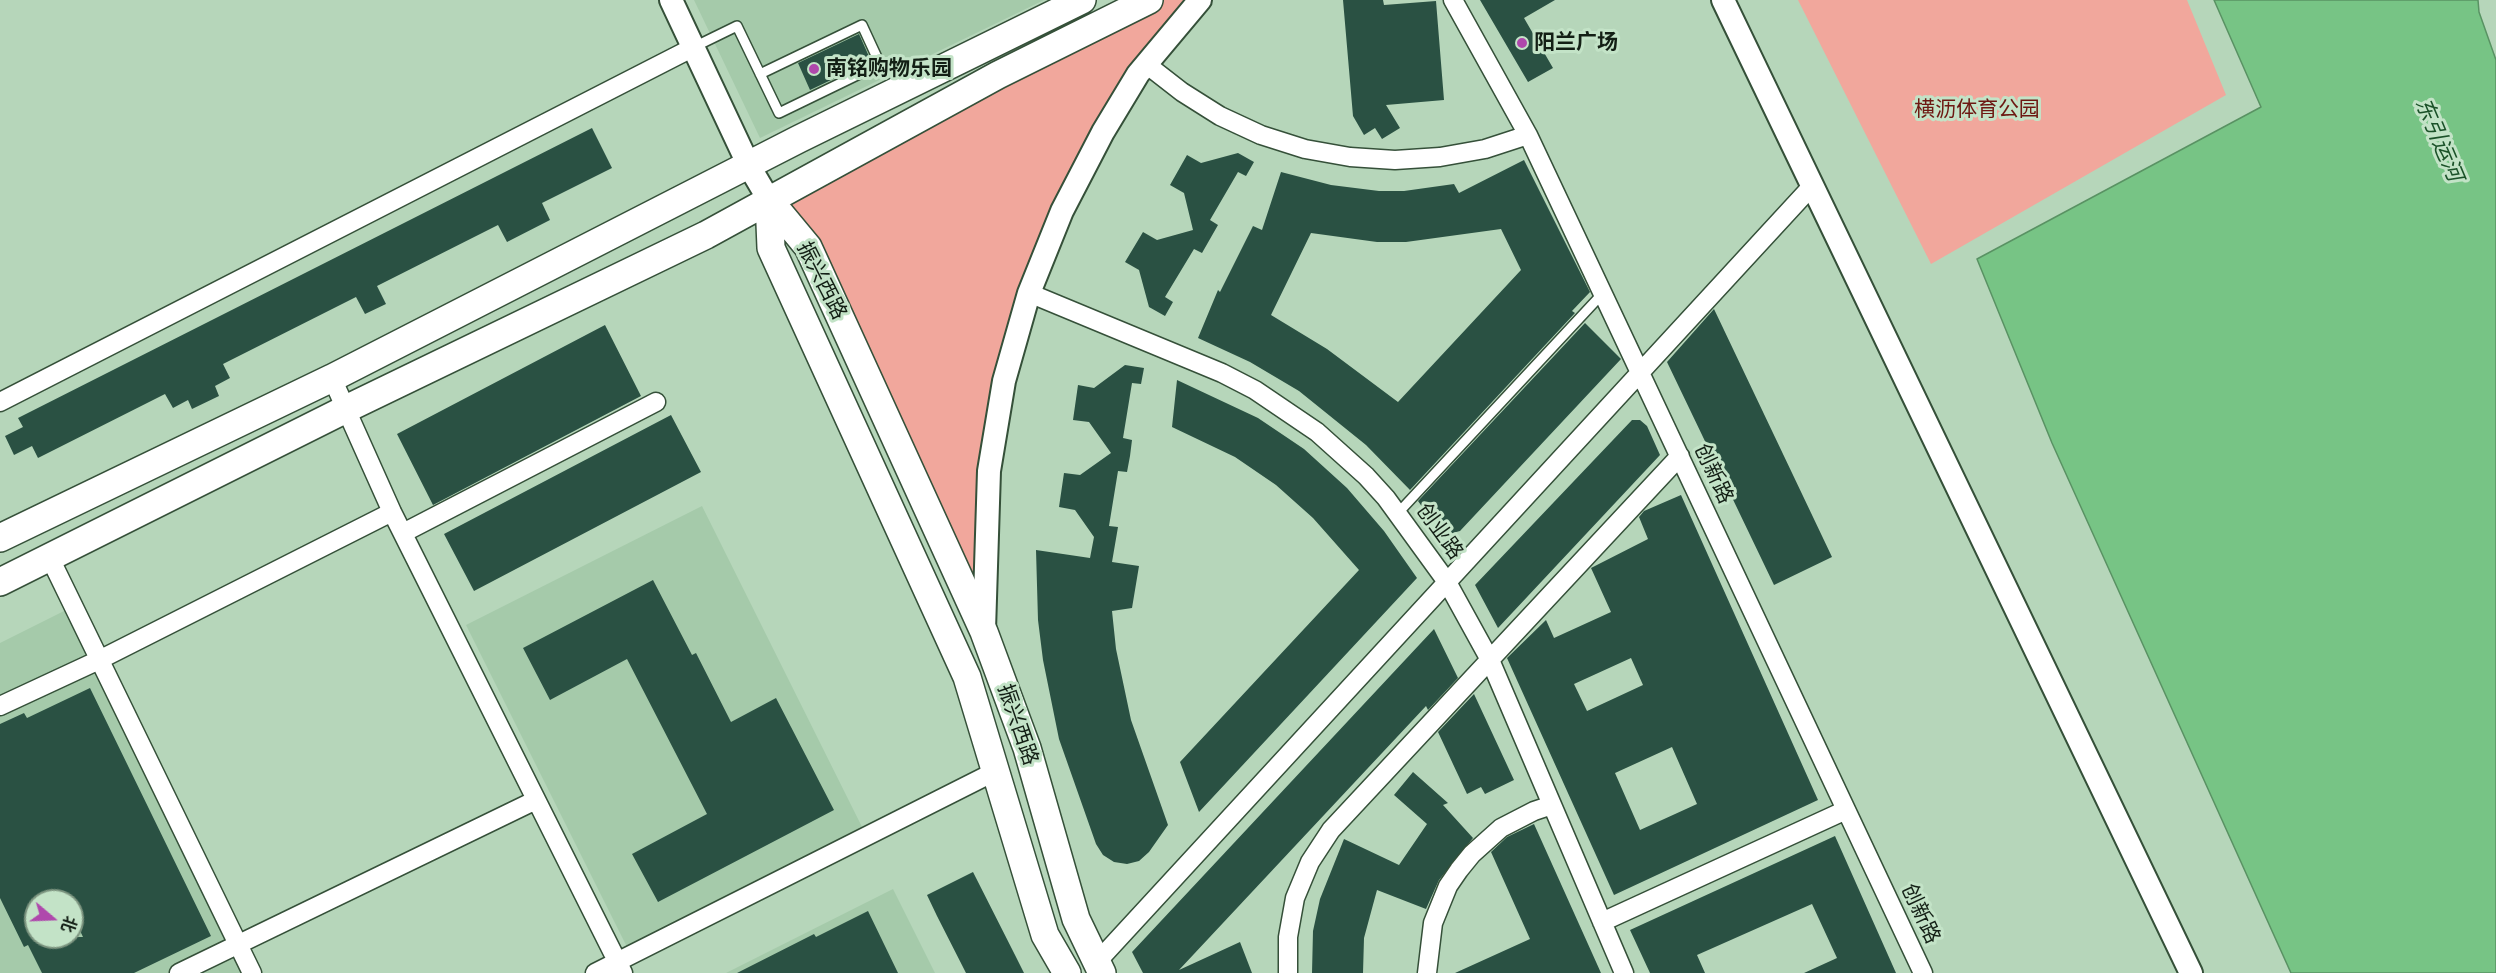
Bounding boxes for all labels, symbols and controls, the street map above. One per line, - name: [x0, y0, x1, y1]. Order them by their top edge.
- place label: 阳兰广场: [1534, 30, 1618, 56]
- marker: 阳兰广场: [1515, 36, 1529, 50]
- place label: 南铭购物乐园: [826, 56, 952, 82]
- marker: 南铭购物乐园: [807, 62, 821, 76]
- water label: 东引运河: [2409, 94, 2467, 186]
- park label: 横沥体育公园: [1914, 97, 2040, 123]
- street label: 振兴西路: [791, 238, 851, 324]
- street label: 创新路: [1688, 440, 1738, 508]
- street label: 创业路: [1410, 499, 1468, 565]
- street label: 振兴西路: [991, 681, 1043, 769]
- street label: 创新路: [1895, 880, 1945, 948]
- north arrow: [24, 889, 84, 949]
- text: 北: [56, 913, 82, 935]

